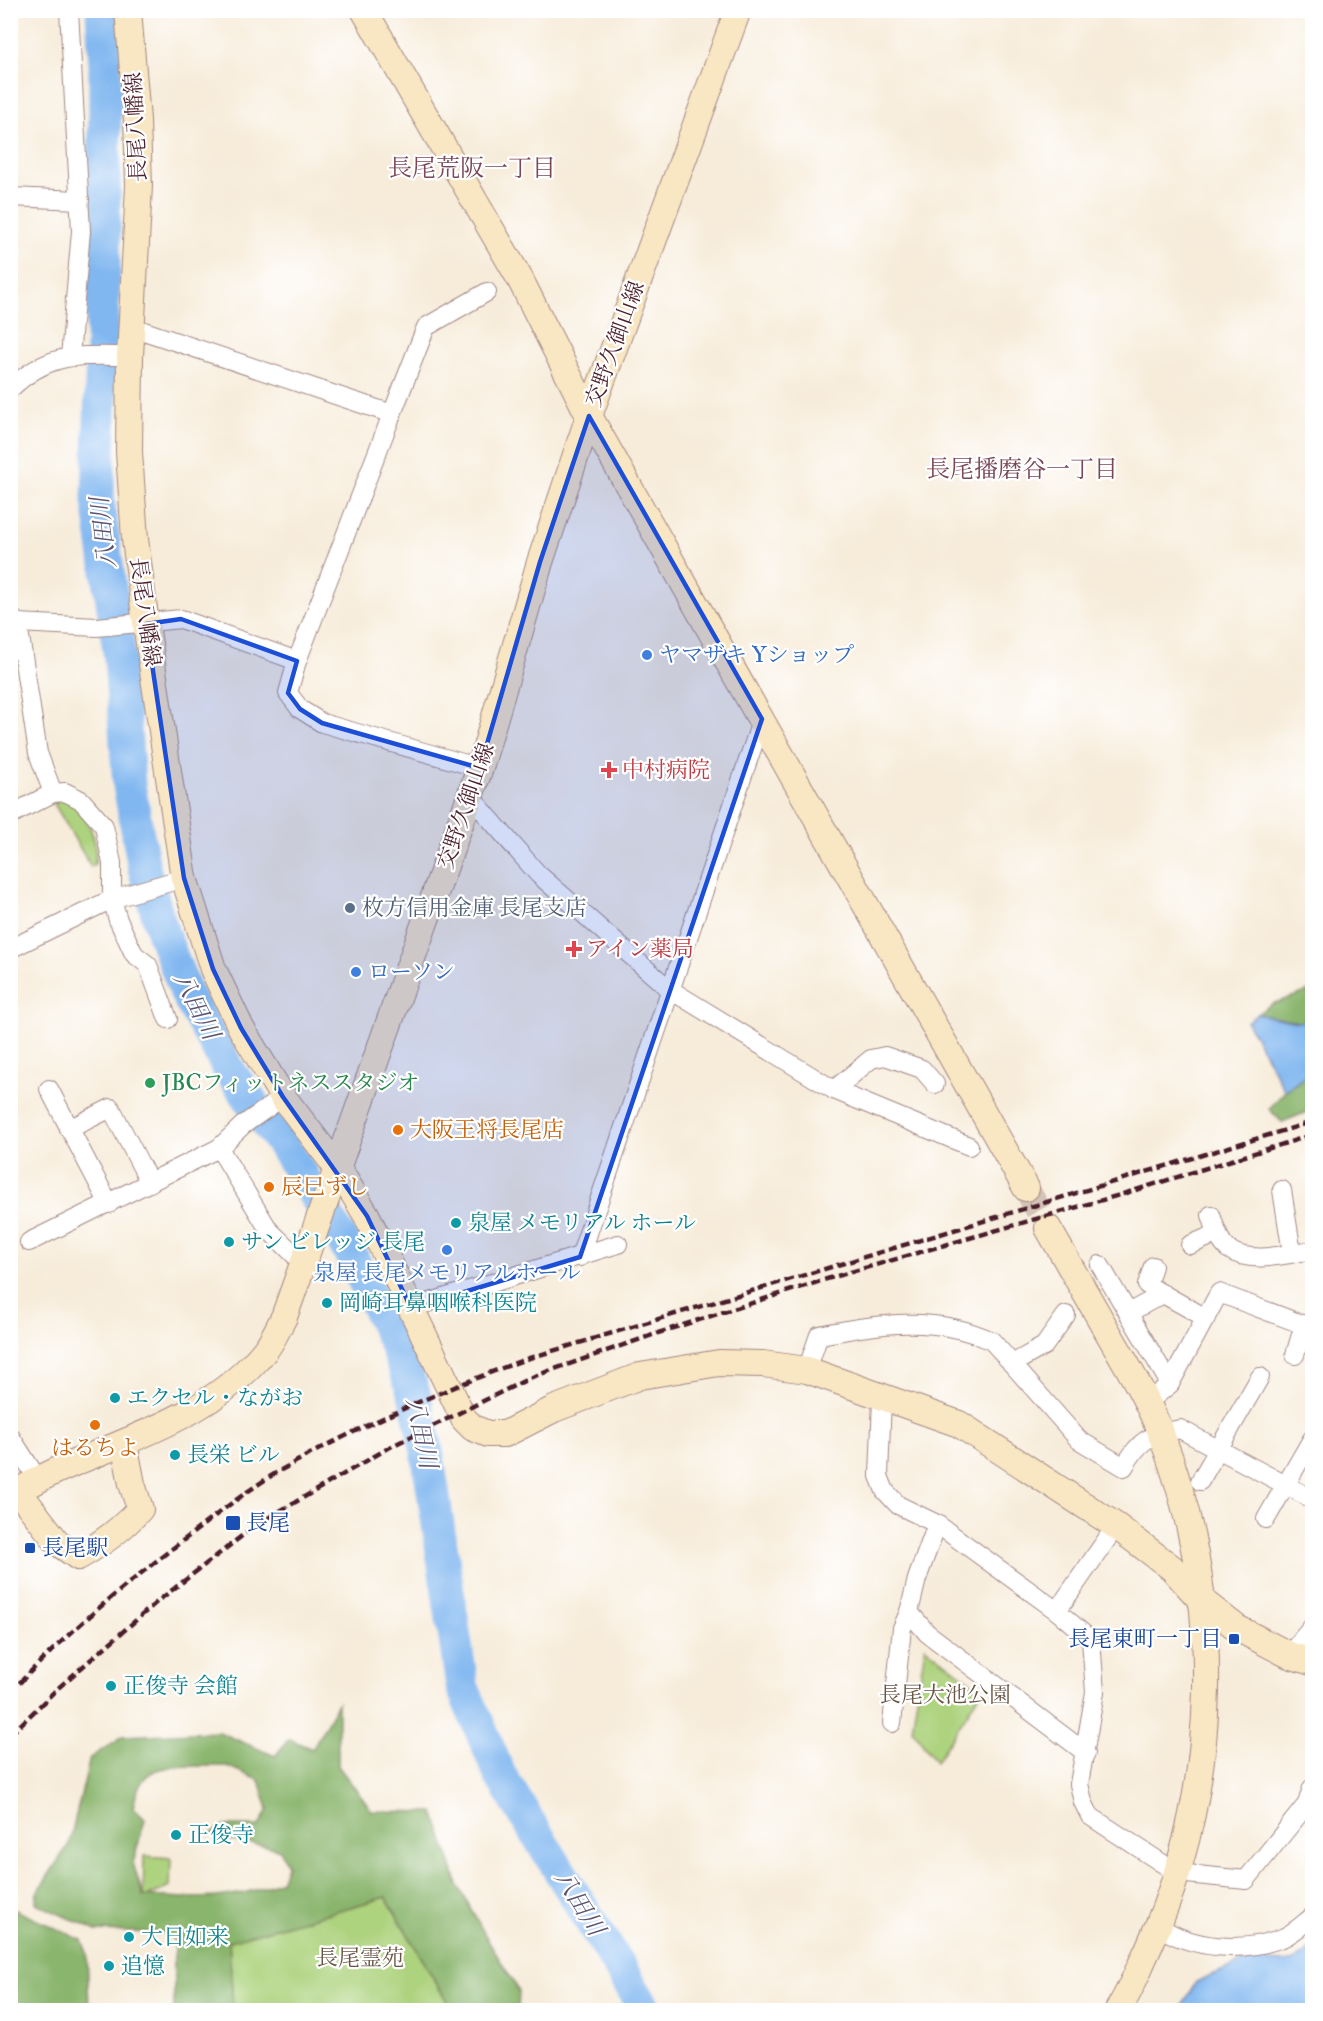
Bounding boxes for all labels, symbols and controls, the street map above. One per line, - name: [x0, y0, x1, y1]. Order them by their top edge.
- street label: 長尾八幡線: [119, 71, 153, 183]
- district label: 長尾荒阪一丁目: [388, 153, 556, 184]
- street label: 交野久御山線: [579, 277, 651, 411]
- district label: 長尾播磨谷一丁目: [926, 454, 1118, 485]
- water label: 八田川: [84, 492, 124, 571]
- street label: 長尾八幡線: [123, 556, 167, 668]
- place label: ヤマザキ Yショップ: [659, 641, 854, 669]
- marker: ヤマザキ Yショップ: [640, 648, 654, 662]
- street label: 交野久御山線: [431, 739, 501, 873]
- place label: 中村病院: [622, 756, 710, 784]
- marker: 中村病院: [600, 761, 618, 779]
- place label: 枚方信用金庫 長尾支店: [362, 894, 587, 922]
- marker: 枚方信用金庫 長尾支店: [343, 901, 357, 915]
- place label: アイン薬局: [586, 935, 694, 963]
- marker: アイン薬局: [567, 942, 581, 956]
- place label: ローソン: [368, 958, 455, 986]
- marker: ローソン: [349, 965, 363, 979]
- water label: 八田川: [166, 967, 228, 1048]
- place label: JBCフィットネススタジオ: [161, 1069, 420, 1097]
- marker: JBCフィットネススタジオ: [143, 1076, 157, 1090]
- place label: 大阪王将長尾店: [410, 1116, 564, 1144]
- marker: 大阪王将長尾店: [391, 1123, 405, 1137]
- place label: 辰巳ずし: [281, 1173, 369, 1201]
- marker: 辰巳ずし: [262, 1180, 276, 1194]
- place label: 泉屋 メモリアル ホール: [468, 1209, 696, 1237]
- marker: 泉屋 メモリアル ホール: [449, 1216, 463, 1230]
- place label: サン ビレッジ 長尾: [241, 1228, 425, 1256]
- marker: サン ビレッジ 長尾: [222, 1235, 236, 1249]
- marker: 泉屋 長尾メモリアルホール: [440, 1243, 454, 1257]
- place label: 泉屋 長尾メモリアルホール: [313, 1259, 581, 1287]
- place label: 岡崎耳鼻咽喉科医院: [339, 1289, 537, 1317]
- marker: 岡崎耳鼻咽喉科医院: [320, 1296, 334, 1310]
- place label: エクセル・ながお: [127, 1384, 303, 1412]
- marker: エクセル・ながお: [108, 1391, 122, 1405]
- water label: 八田川: [398, 1395, 444, 1474]
- marker: はるちよ: [88, 1418, 102, 1432]
- place label: はるちよ: [51, 1434, 139, 1462]
- place label: 長栄 ビル: [187, 1441, 280, 1469]
- marker: 長栄 ビル: [168, 1448, 182, 1462]
- place label: 長尾: [246, 1509, 290, 1537]
- marker: 長尾: [224, 1514, 242, 1532]
- place label: 長尾駅: [42, 1534, 108, 1562]
- marker: 長尾駅: [23, 1541, 37, 1555]
- place label: 長尾東町一丁目: [1068, 1625, 1222, 1653]
- marker: 長尾東町一丁目: [1227, 1632, 1241, 1646]
- place label: 正俊寺 会館: [123, 1672, 238, 1700]
- marker: 正俊寺 会館: [104, 1679, 118, 1693]
- park label: 長尾大池公園: [879, 1681, 1011, 1709]
- place label: 正俊寺: [188, 1821, 254, 1849]
- marker: 正俊寺: [169, 1828, 183, 1842]
- water label: 八田川: [547, 1864, 613, 1944]
- place label: 大日如来: [141, 1923, 229, 1951]
- marker: 大日如来: [122, 1930, 136, 1944]
- park label: 長尾霊苑: [316, 1944, 404, 1972]
- place label: 追憶: [121, 1952, 165, 1980]
- marker: 追憶: [102, 1959, 116, 1973]

